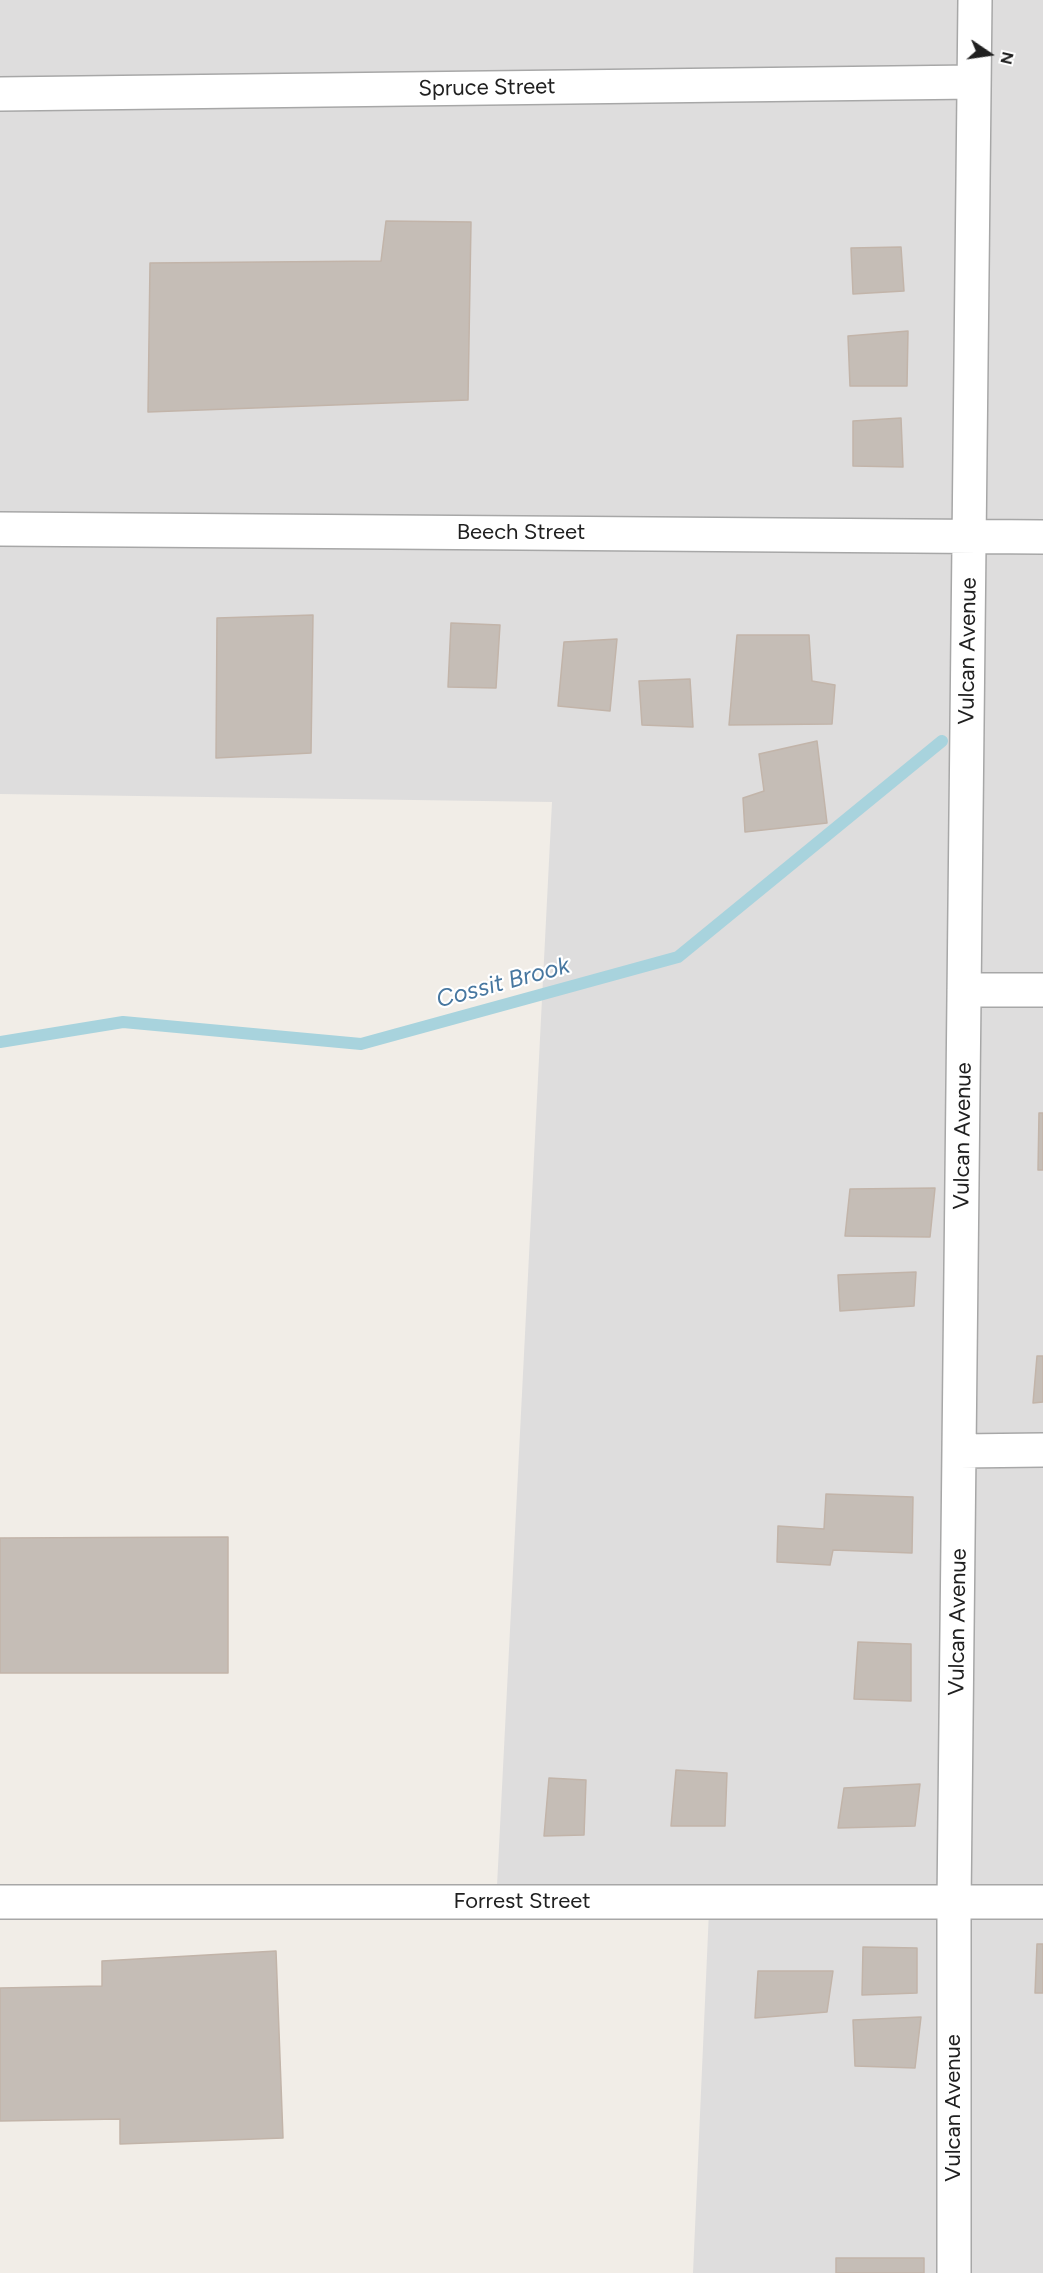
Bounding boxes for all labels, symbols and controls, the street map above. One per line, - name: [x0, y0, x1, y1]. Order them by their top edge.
- north arrow: [959, 24, 1019, 84]
- text: N: [996, 50, 1018, 66]
- street label: Spruce Street: [418, 74, 556, 102]
- street label: Beech Street: [457, 520, 585, 546]
- street label: Vulcan Avenue: [954, 577, 982, 725]
- water label: Cossit Brook: [433, 951, 573, 1015]
- street label: Vulcan Avenue: [949, 1062, 977, 1210]
- street label: Vulcan Avenue: [944, 1548, 972, 1696]
- street label: Forrest Street: [453, 1889, 591, 1915]
- street label: Vulcan Avenue: [941, 2034, 967, 2182]

